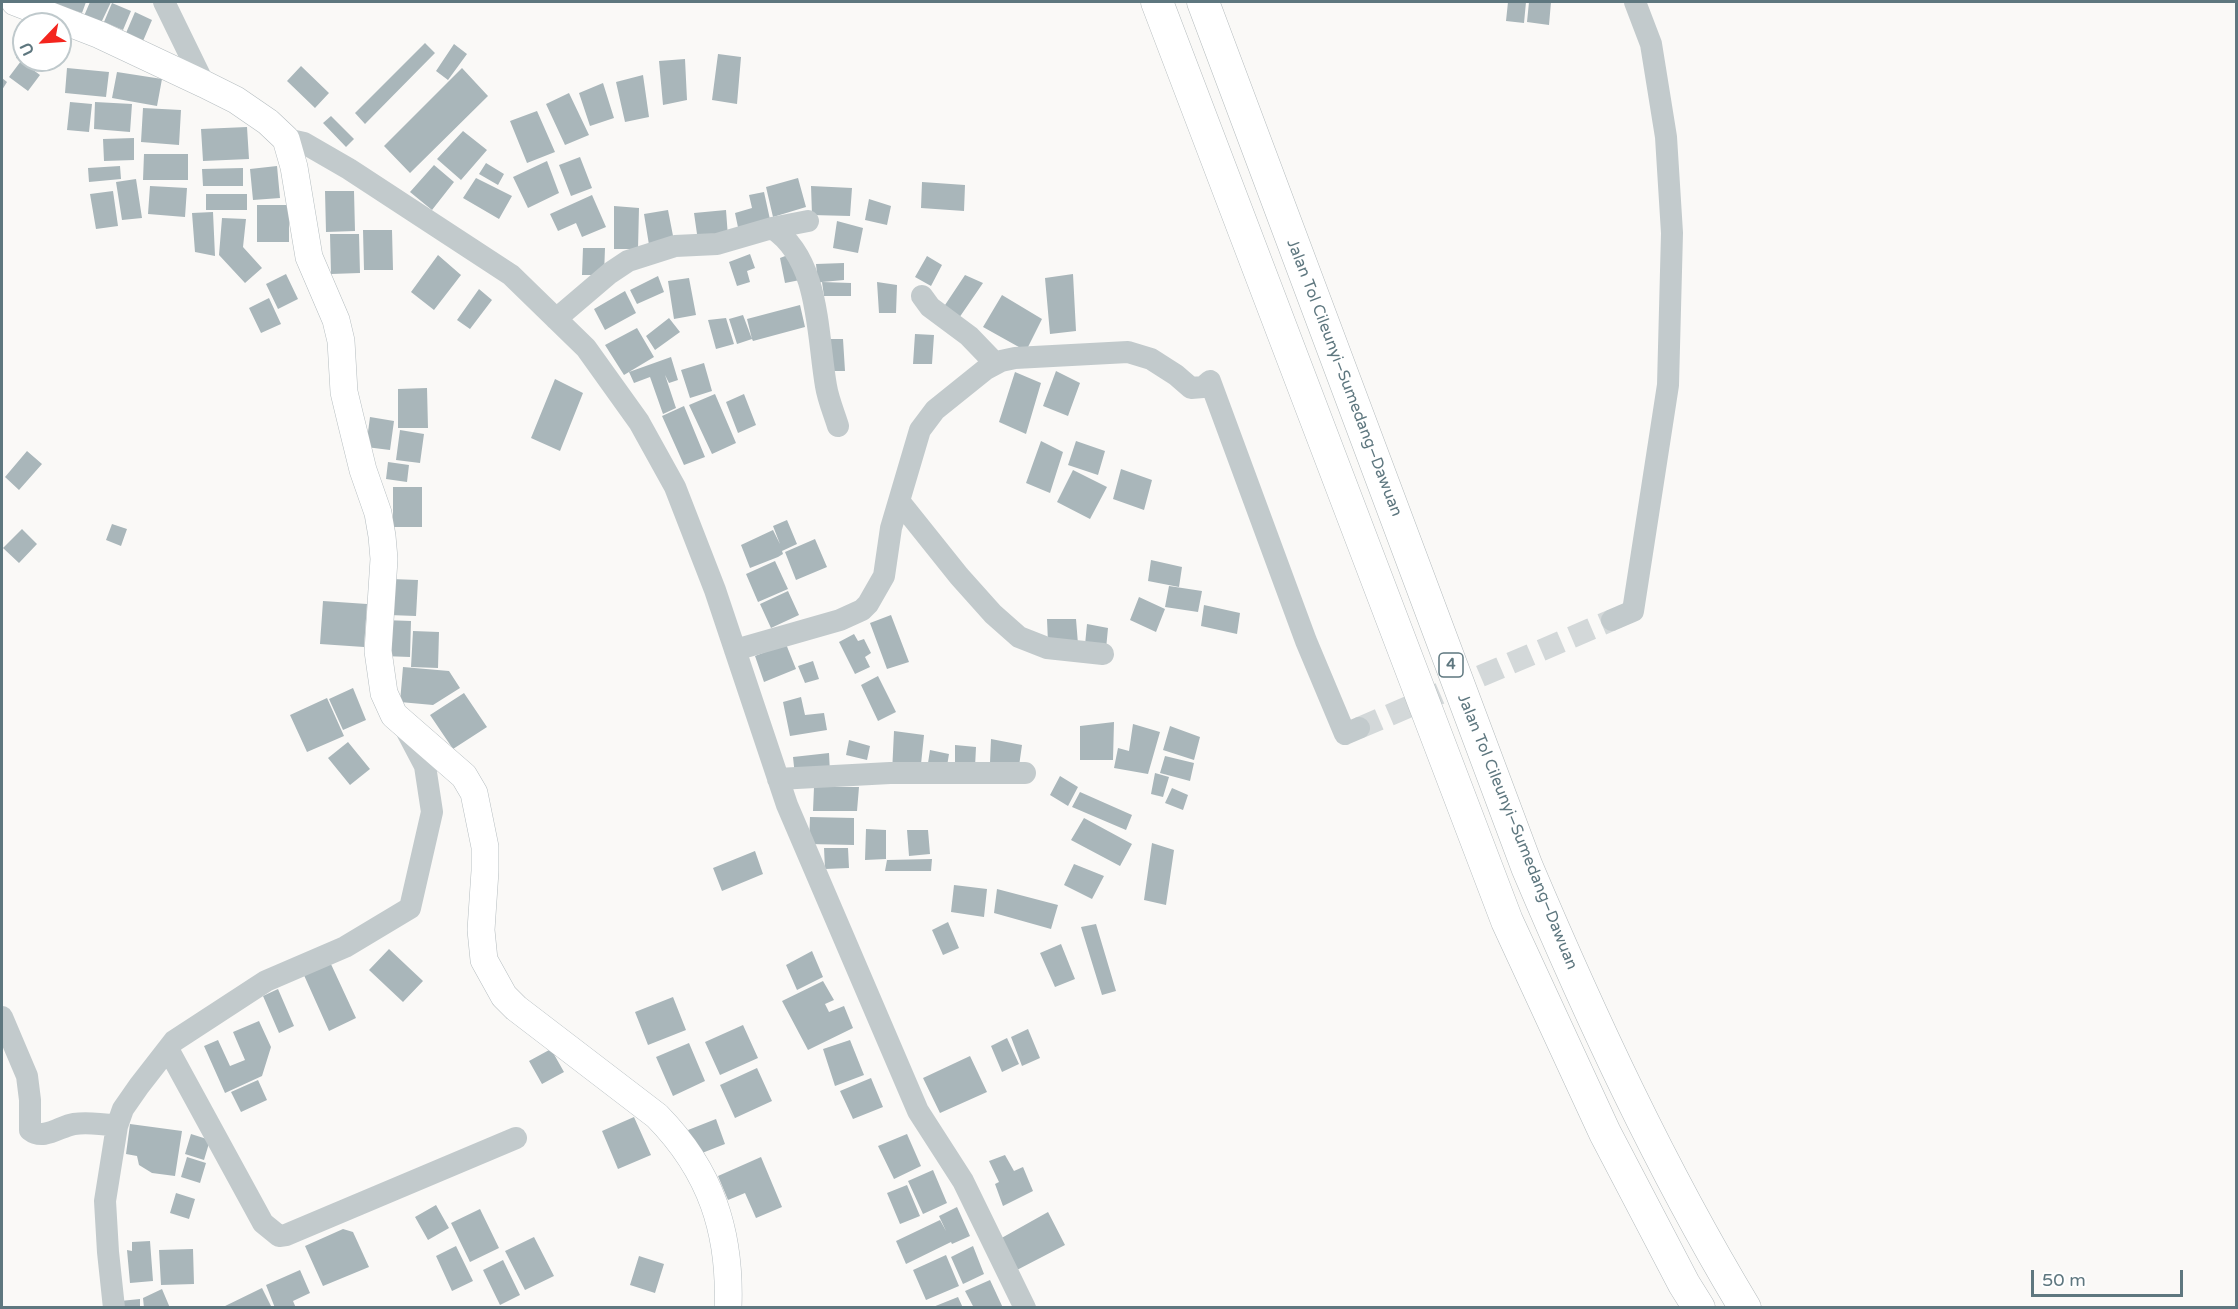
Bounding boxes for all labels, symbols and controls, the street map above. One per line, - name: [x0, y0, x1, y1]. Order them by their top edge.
- north arrow: [12, 12, 72, 72]
- text: U: [16, 39, 39, 58]
- street label: Jalan Tol Cileunyi–Sumedang–Dawuan: [1282, 237, 1406, 519]
- road number: 4: [1439, 653, 1463, 677]
- street label: Jalan Tol Cileunyi–Sumedang–Dawuan: [1453, 691, 1581, 973]
- scale bar: [2034, 1258, 2186, 1296]
- text: 50 m: [2042, 1269, 2086, 1291]

